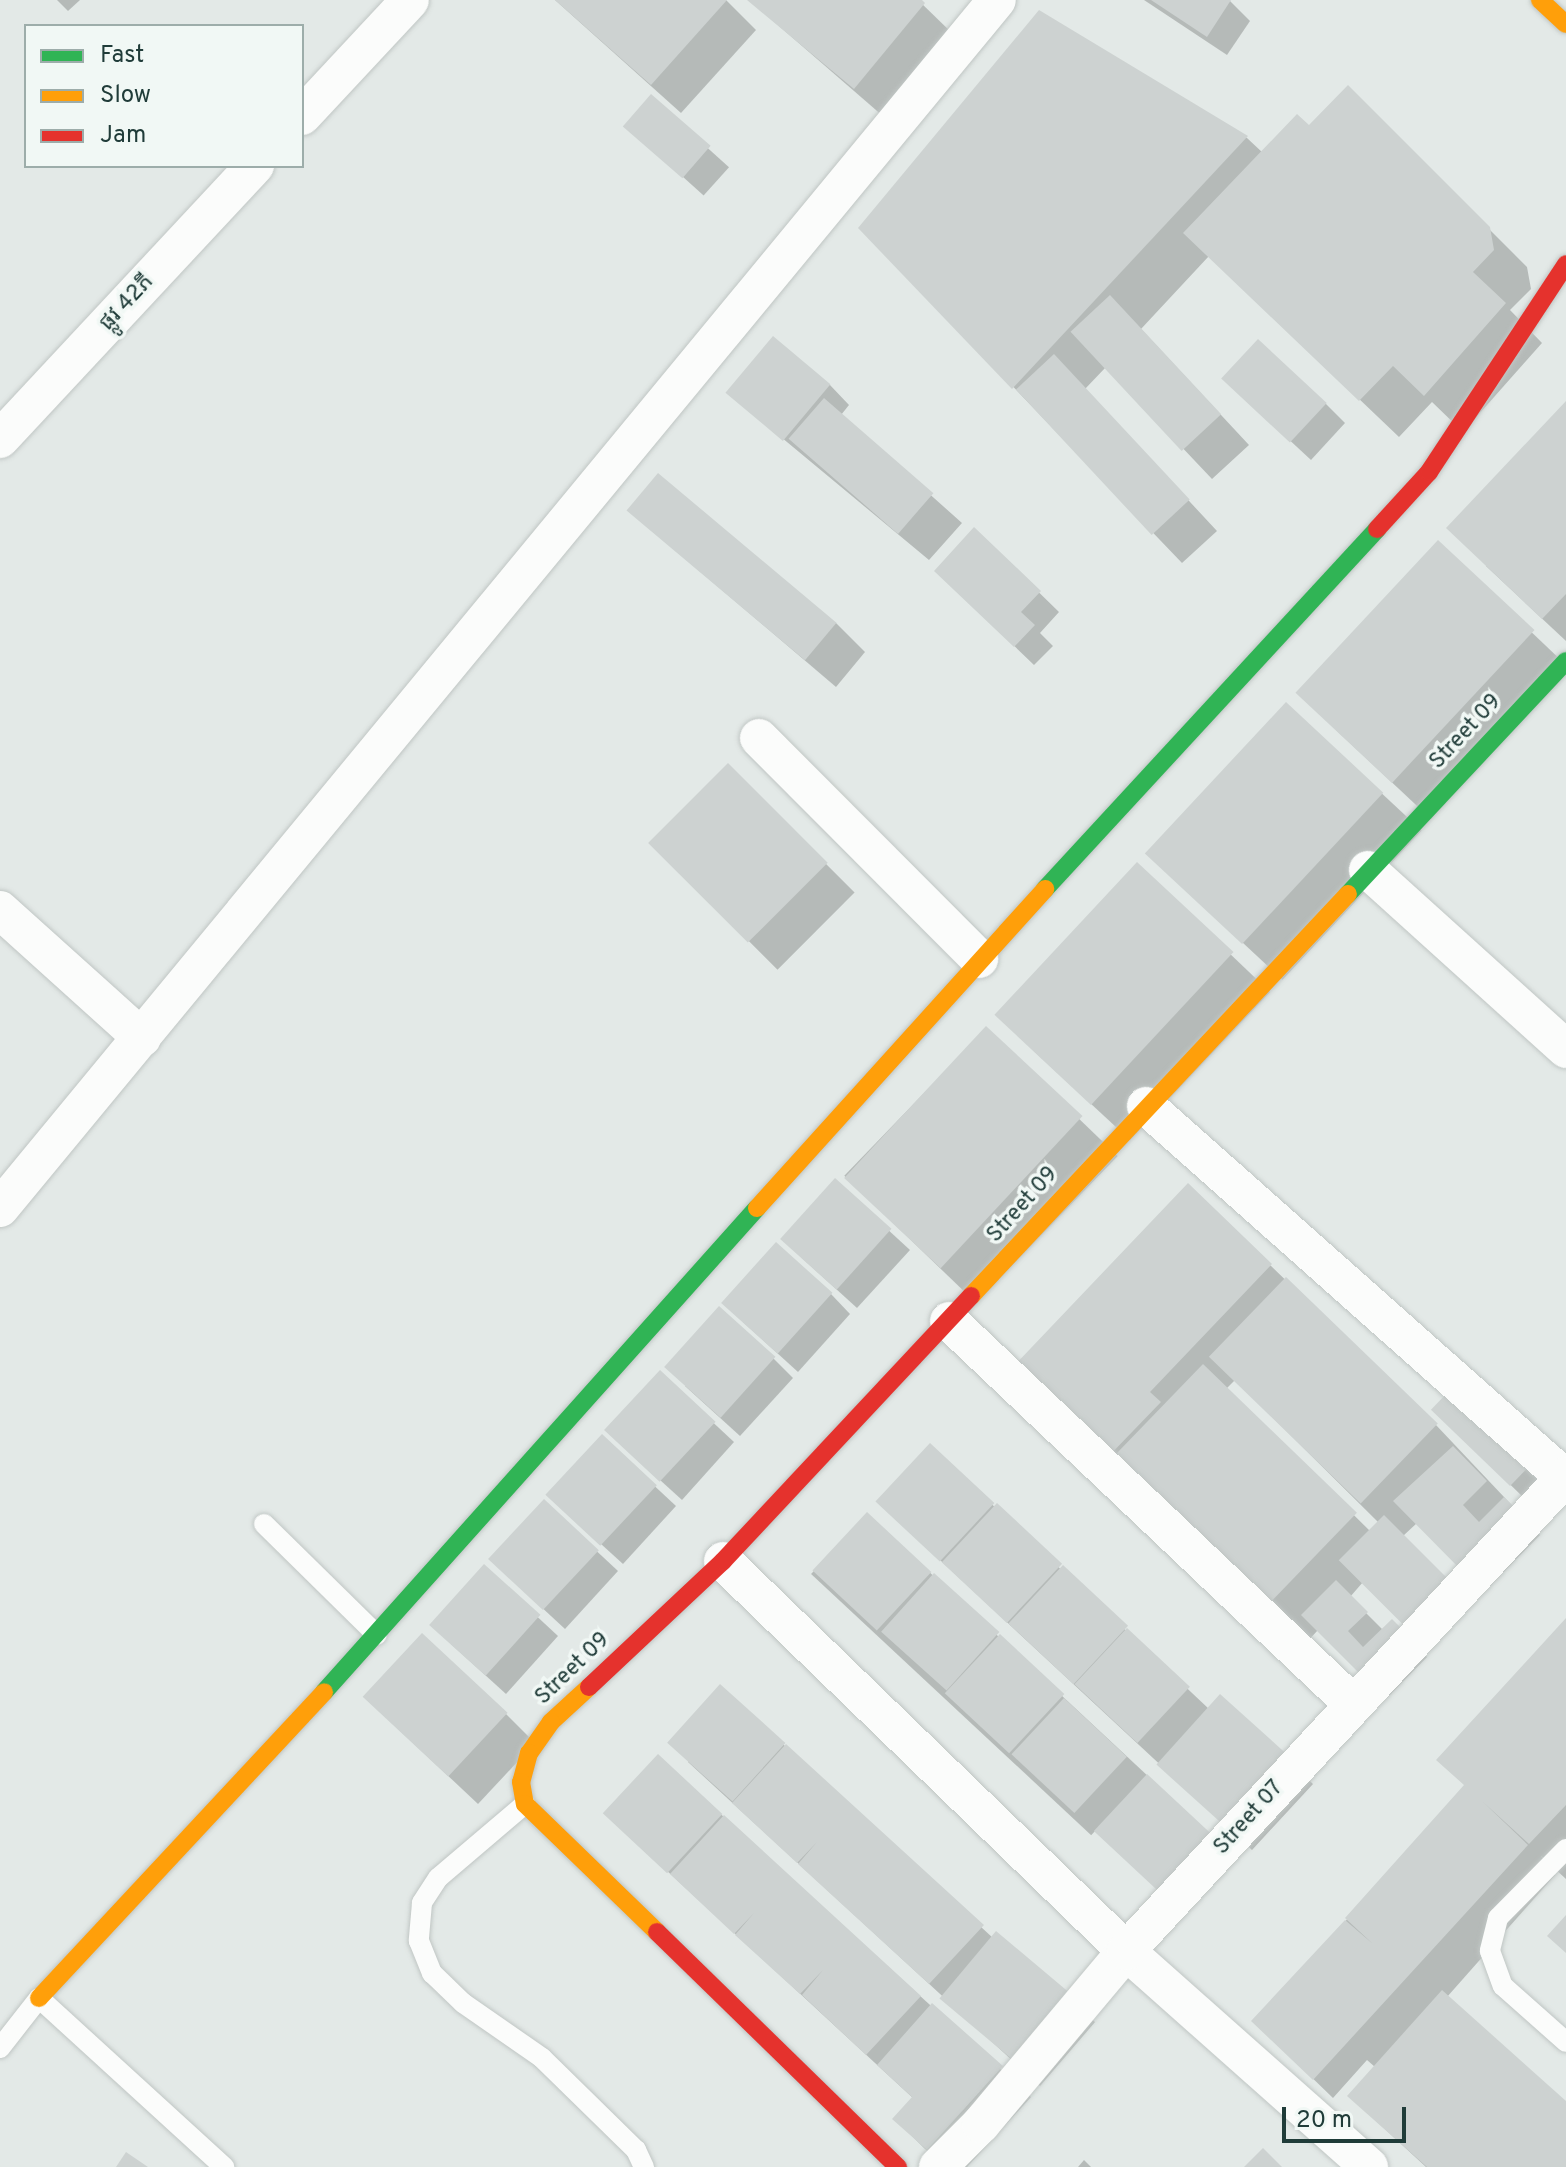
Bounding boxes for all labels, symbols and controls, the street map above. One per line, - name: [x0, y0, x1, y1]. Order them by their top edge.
- legend: [24, 24, 304, 168]
- text: Fast: [100, 41, 144, 71]
- text: Slow: [100, 81, 151, 111]
- text: Jam: [100, 121, 146, 151]
- street label: ផ្លូវ 42ភី: [94, 269, 160, 337]
- street label: Street 09: [1425, 689, 1507, 775]
- street label: Street 09: [982, 1162, 1064, 1248]
- street label: Street 09: [530, 1627, 616, 1711]
- street label: Street 07: [1209, 1775, 1289, 1861]
- scale bar: [1286, 2091, 1410, 2141]
- text: 20 m: [1296, 2106, 1352, 2136]

